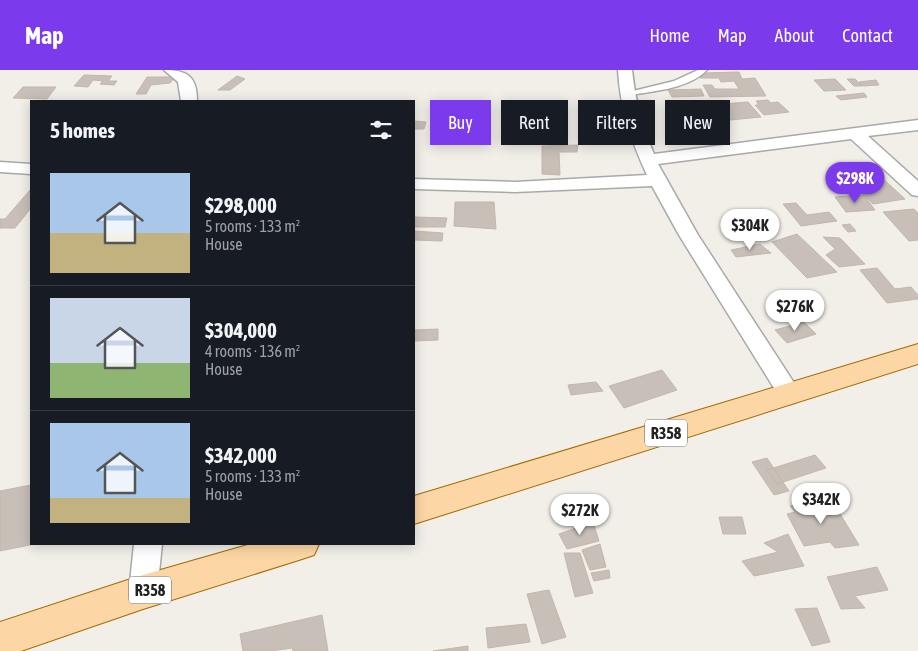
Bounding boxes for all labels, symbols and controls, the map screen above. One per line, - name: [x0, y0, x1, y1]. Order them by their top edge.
- text: Map: [25, 22, 64, 49]
- text: Home: [650, 25, 690, 46]
- text: Map: [718, 25, 747, 46]
- text: About: [775, 25, 814, 46]
- text: Contact: [842, 25, 893, 46]
- chip: Buy: [430, 100, 491, 145]
- chip: Rent: [501, 100, 568, 145]
- chip: Filters: [578, 100, 655, 145]
- chip: New: [665, 100, 730, 145]
- icon: filters: [367, 116, 395, 144]
- text: 5 homes: [50, 118, 115, 142]
- pin: $298K: [820, 162, 890, 204]
- text: $298K: [836, 169, 874, 187]
- icon: home: [90, 193, 150, 253]
- text: $298,000: [205, 193, 277, 217]
- pin: $304K: [715, 208, 785, 251]
- text: $304K: [731, 216, 769, 234]
- text: 5 rooms · 133 m²: [205, 217, 300, 235]
- text: House: [205, 235, 242, 253]
- pin: $276K: [760, 290, 830, 332]
- text: $276K: [776, 297, 814, 315]
- icon: home: [90, 318, 150, 378]
- text: $304,000: [205, 318, 277, 342]
- text: 4 rooms · 136 m²: [205, 342, 300, 360]
- text: House: [205, 360, 242, 378]
- road number: R358: [645, 419, 687, 446]
- icon: home: [90, 443, 150, 503]
- text: $342,000: [205, 443, 277, 467]
- text: 5 rooms · 133 m²: [205, 467, 300, 485]
- pin: $342K: [786, 482, 856, 525]
- text: House: [205, 485, 242, 503]
- text: $342K: [802, 490, 840, 508]
- pin: $272K: [545, 494, 615, 536]
- text: $272K: [561, 501, 599, 519]
- road number: R358: [129, 576, 171, 604]

